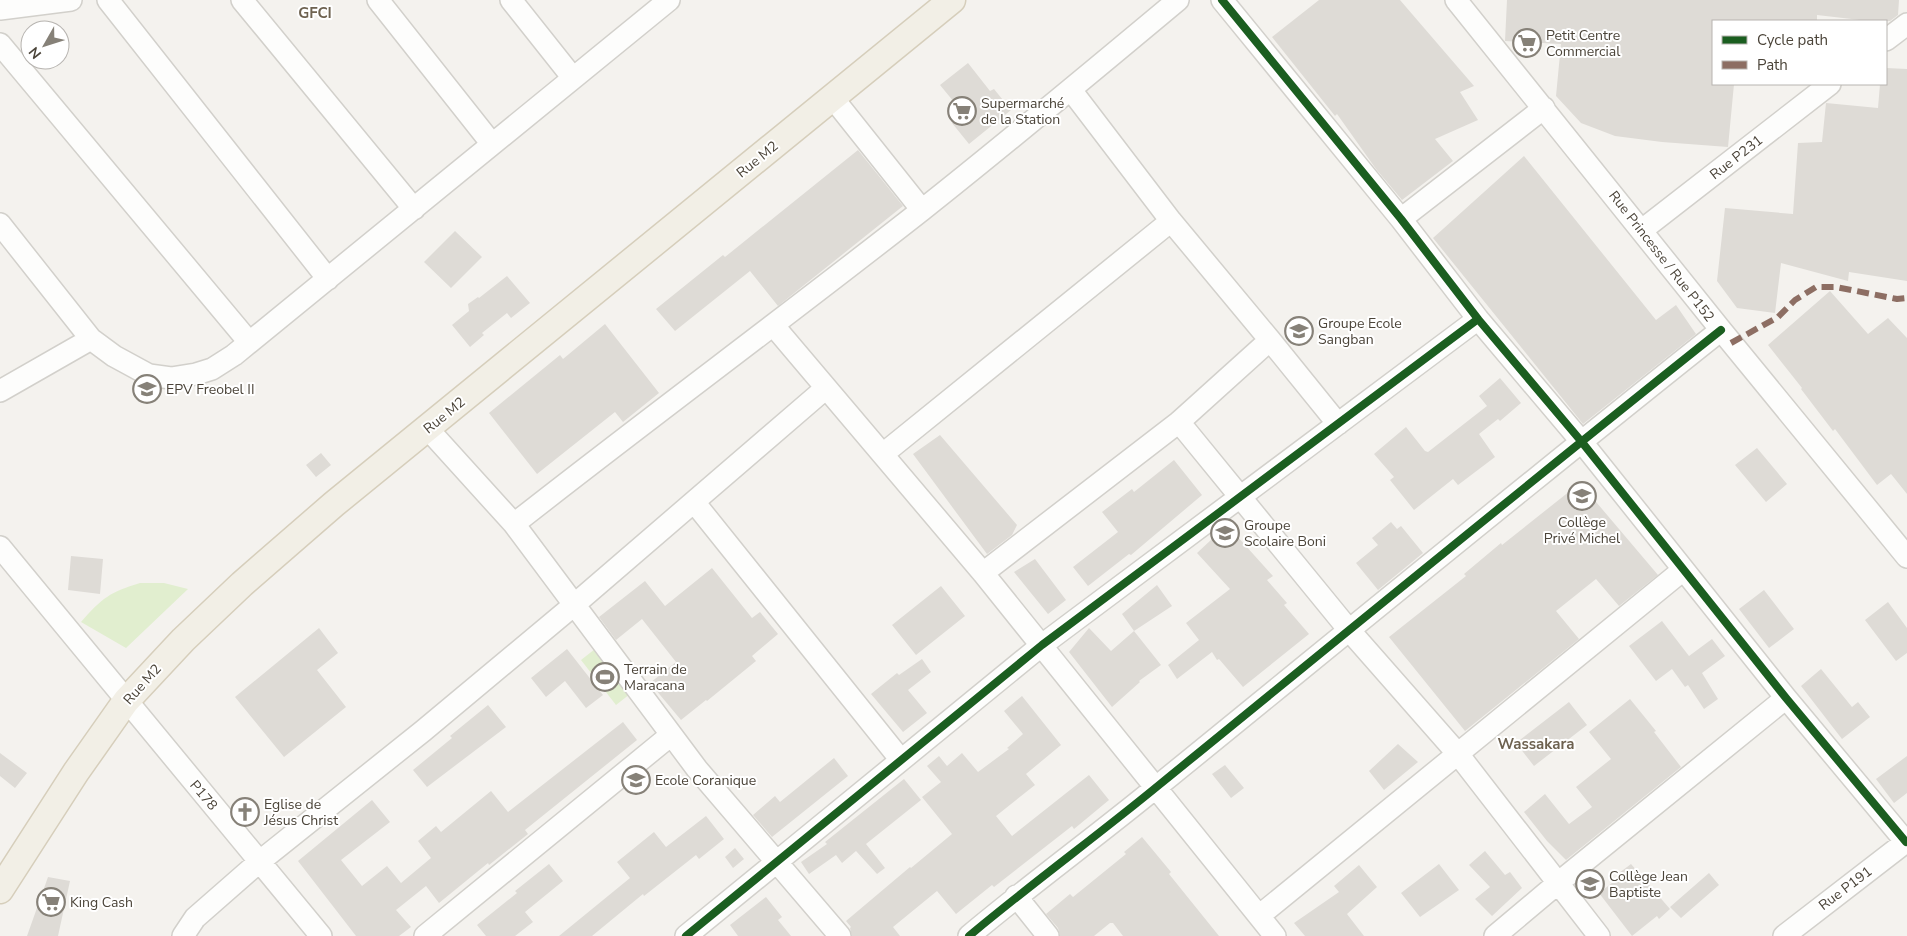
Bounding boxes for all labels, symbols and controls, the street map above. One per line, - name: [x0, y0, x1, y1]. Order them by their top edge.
- district label: GFCI: [298, 3, 332, 23]
- north arrow: [20, 20, 70, 70]
- legend: [1712, 20, 1887, 85]
- place label: Petit Centre Commercial: [1546, 26, 1621, 61]
- supermarket icon: Petit Centre Commercial: [1512, 28, 1542, 58]
- text: Cycle path: [1757, 30, 1828, 50]
- text: N: [25, 43, 46, 63]
- text: Path: [1757, 55, 1788, 75]
- place label: Supermarché de la Station: [981, 94, 1064, 129]
- supermarket icon: Supermarché de la Station: [947, 96, 977, 126]
- street label: Rue P231: [1706, 131, 1767, 184]
- street label: Rue M2: [732, 137, 782, 182]
- street label: Rue Princesse / Rue P152: [1604, 187, 1719, 326]
- place label: Groupe Ecole Sangban: [1318, 314, 1402, 349]
- school or university icon: Groupe Ecole Sangban: [1284, 316, 1314, 346]
- school or university icon: EPV Freobel II: [132, 374, 162, 404]
- place label: EPV Freobel II: [166, 380, 254, 399]
- street label: Rue M2: [419, 393, 469, 438]
- school or university icon: Collège Privé Michel: [1567, 481, 1597, 511]
- place label: Collège Privé Michel: [1544, 513, 1621, 548]
- place label: Groupe Scolaire Boni: [1244, 516, 1326, 551]
- school or university icon: Groupe Scolaire Boni: [1210, 518, 1240, 548]
- street label: Rue M2: [119, 660, 166, 709]
- place label: Terrain de Maracana: [624, 660, 687, 695]
- sports icon: Terrain de Maracana: [590, 662, 620, 692]
- district label: Wassakara: [1497, 734, 1575, 754]
- school or university icon: Ecole Coranique: [621, 765, 651, 795]
- place label: Ecole Coranique: [655, 771, 756, 790]
- street label: P178: [185, 776, 222, 814]
- place label: Eglise de Jésus Christ: [263, 795, 338, 830]
- church icon: Eglise de Jésus Christ: [230, 797, 260, 827]
- street label: Rue P191: [1815, 862, 1876, 915]
- place label: Collège Jean Baptiste: [1609, 867, 1688, 902]
- school or university icon: Collège Jean Baptiste: [1575, 869, 1605, 899]
- supermarket icon: King Cash: [36, 887, 66, 917]
- place label: King Cash: [70, 893, 133, 912]

